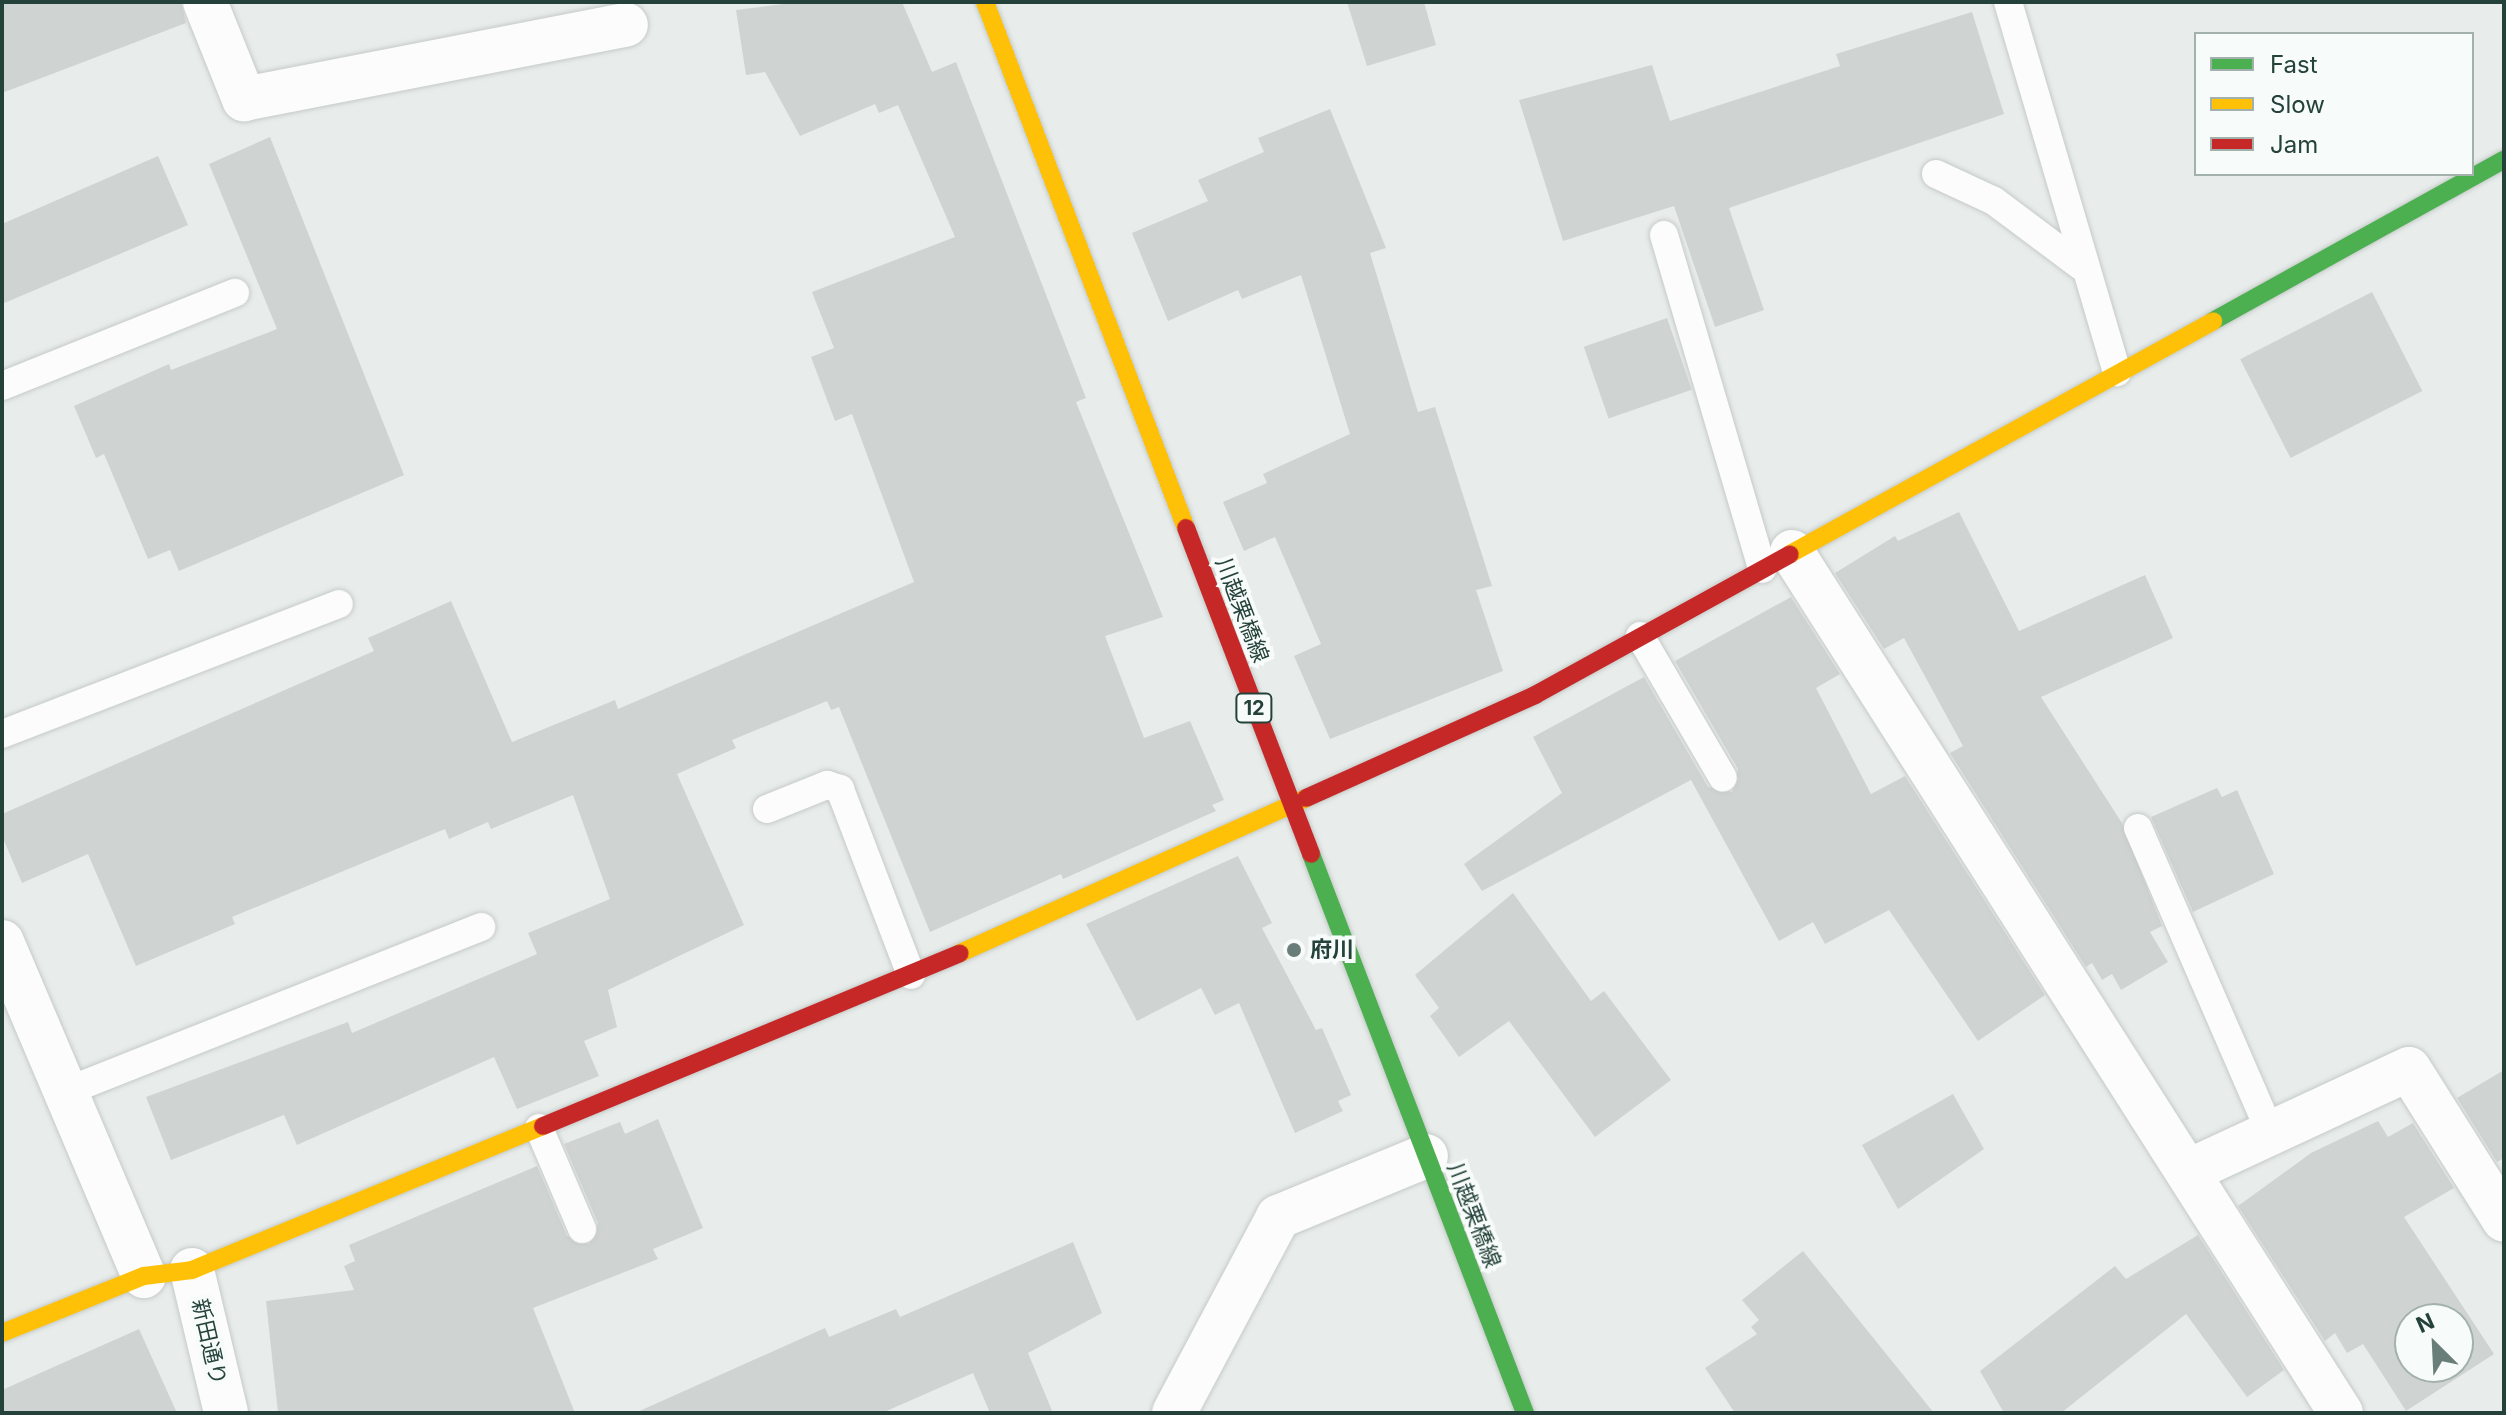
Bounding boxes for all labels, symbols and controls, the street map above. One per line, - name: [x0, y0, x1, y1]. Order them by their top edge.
- legend: [2194, 32, 2474, 176]
- text: Fast: [2270, 50, 2318, 79]
- text: Slow: [2270, 90, 2325, 119]
- text: Jam: [2270, 130, 2318, 159]
- street label: 川越栗橋線: [1210, 554, 1274, 666]
- road number: 12: [1234, 692, 1274, 724]
- place label: 府川: [1310, 937, 1354, 963]
- marker: 府川: [1285, 941, 1303, 959]
- street label: 川越栗橋線: [1442, 1159, 1506, 1271]
- street label: 新田通り: [186, 1296, 232, 1388]
- north arrow: [2394, 1303, 2474, 1383]
- text: N: [2412, 1308, 2438, 1338]

